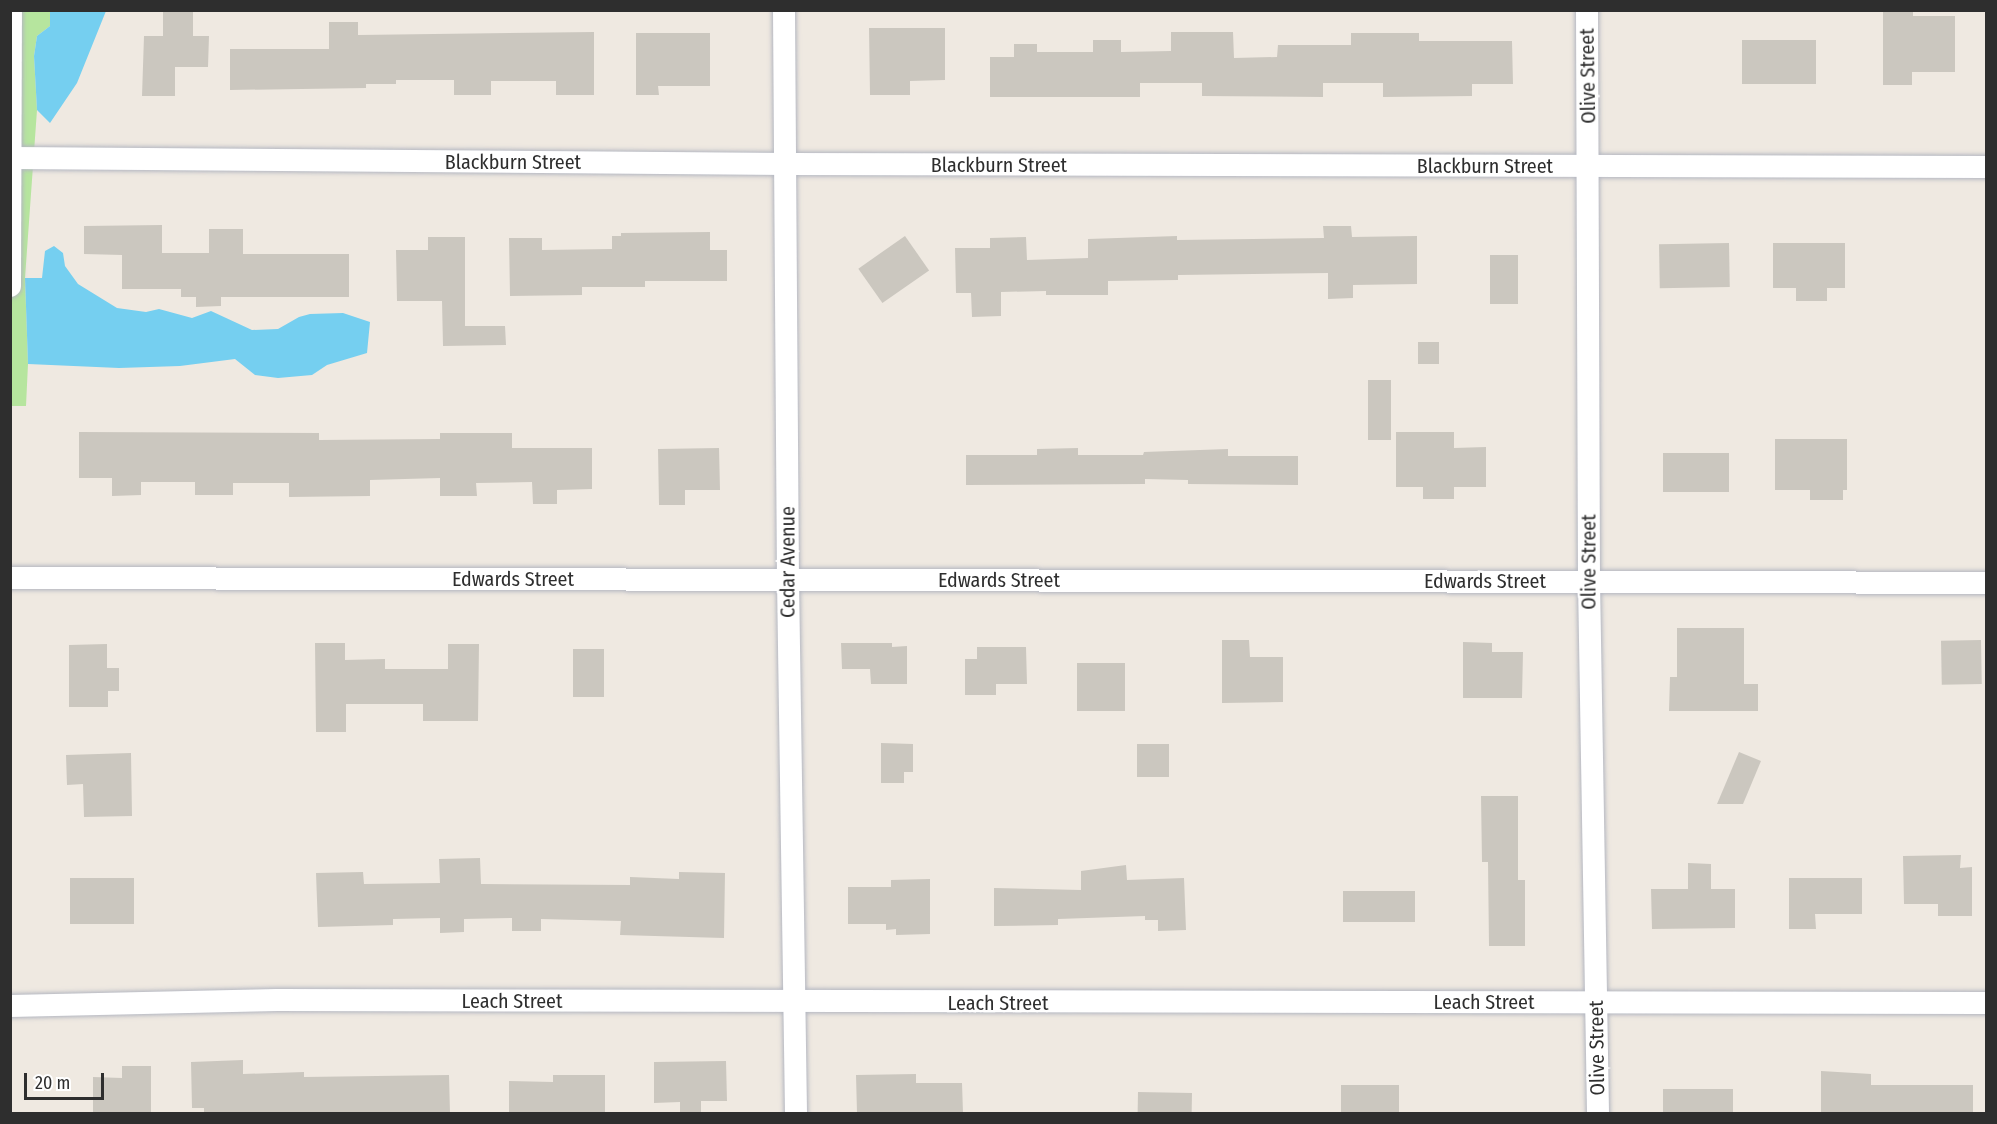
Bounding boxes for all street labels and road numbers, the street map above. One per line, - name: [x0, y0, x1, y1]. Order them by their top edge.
- street label: Olive Street: [1575, 28, 1601, 124]
- street label: Blackburn Street: [445, 150, 581, 174]
- street label: Blackburn Street: [931, 153, 1067, 177]
- street label: Blackburn Street: [1417, 154, 1553, 178]
- street label: Cedar Avenue: [776, 506, 800, 618]
- street label: Olive Street: [1577, 514, 1601, 610]
- street label: Edwards Street: [452, 567, 574, 591]
- street label: Edwards Street: [938, 568, 1060, 592]
- street label: Edwards Street: [1424, 569, 1546, 593]
- street label: Leach Street: [462, 989, 562, 1013]
- street label: Leach Street: [1434, 990, 1534, 1014]
- street label: Leach Street: [948, 991, 1048, 1015]
- street label: Olive Street: [1584, 1000, 1610, 1096]

